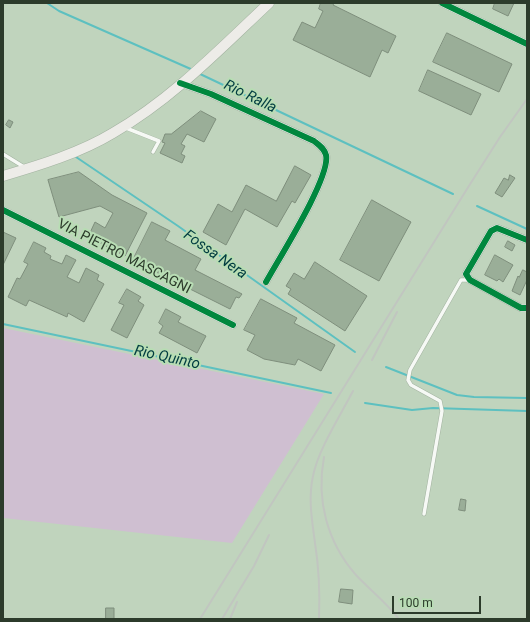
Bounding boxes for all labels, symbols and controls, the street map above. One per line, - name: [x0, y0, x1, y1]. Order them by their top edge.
- water label: Rio Ralla: [221, 77, 279, 117]
- street label: VIA PIETRO MASCAGNI: [54, 216, 194, 298]
- water label: Fossa Nera: [180, 227, 250, 283]
- water label: Rio Quinto: [132, 342, 202, 374]
- scale bar: [394, 588, 483, 614]
- text: 100 m: [399, 596, 433, 610]

